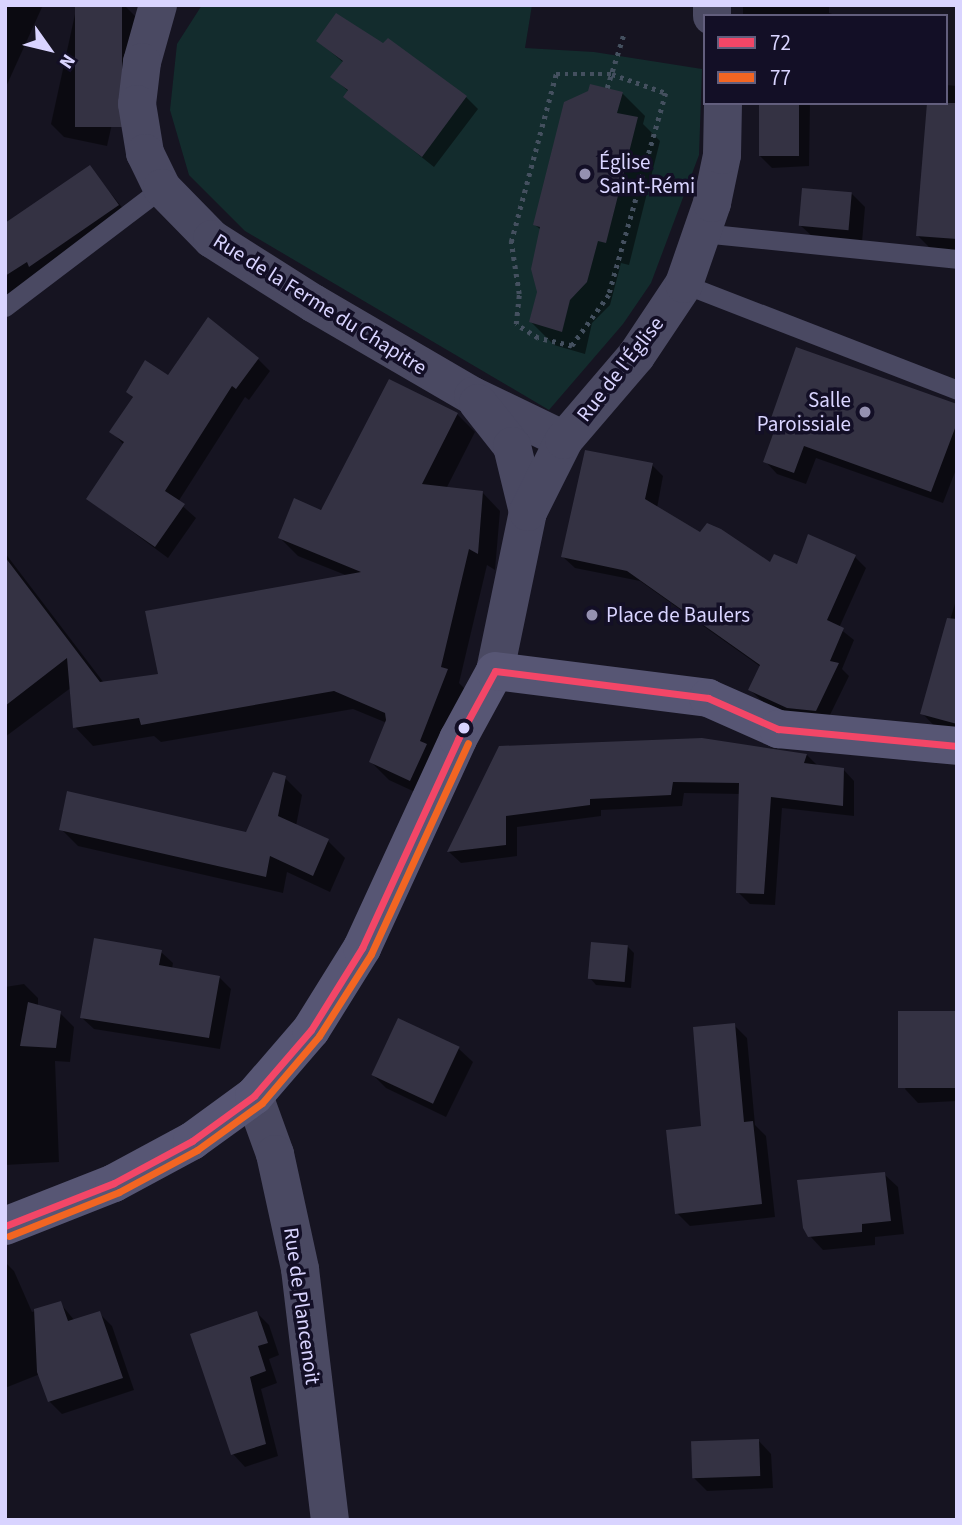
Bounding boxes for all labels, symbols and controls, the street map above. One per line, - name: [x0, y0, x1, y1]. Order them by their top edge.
- north arrow: [14, 14, 84, 84]
- legend: [703, 14, 948, 105]
- text: 72: [770, 28, 791, 58]
- text: N: [52, 48, 82, 74]
- text: 77: [770, 63, 791, 93]
- place label: Église Saint-Rémi: [599, 149, 695, 199]
- marker: Église Saint-Rémi: [577, 166, 593, 182]
- street label: Rue de la Ferme du Chapitre: [209, 228, 431, 380]
- street label: Rue de l'Église: [571, 312, 669, 426]
- place label: Salle Paroissiale: [757, 387, 851, 437]
- marker: Salle Paroissiale: [857, 404, 873, 420]
- place label: Place de Baulers: [606, 602, 750, 628]
- marker: Place de Baulers: [584, 607, 600, 623]
- unlabelled marker: [457, 721, 471, 735]
- street label: Rue de Plancenoit: [279, 1226, 325, 1386]

